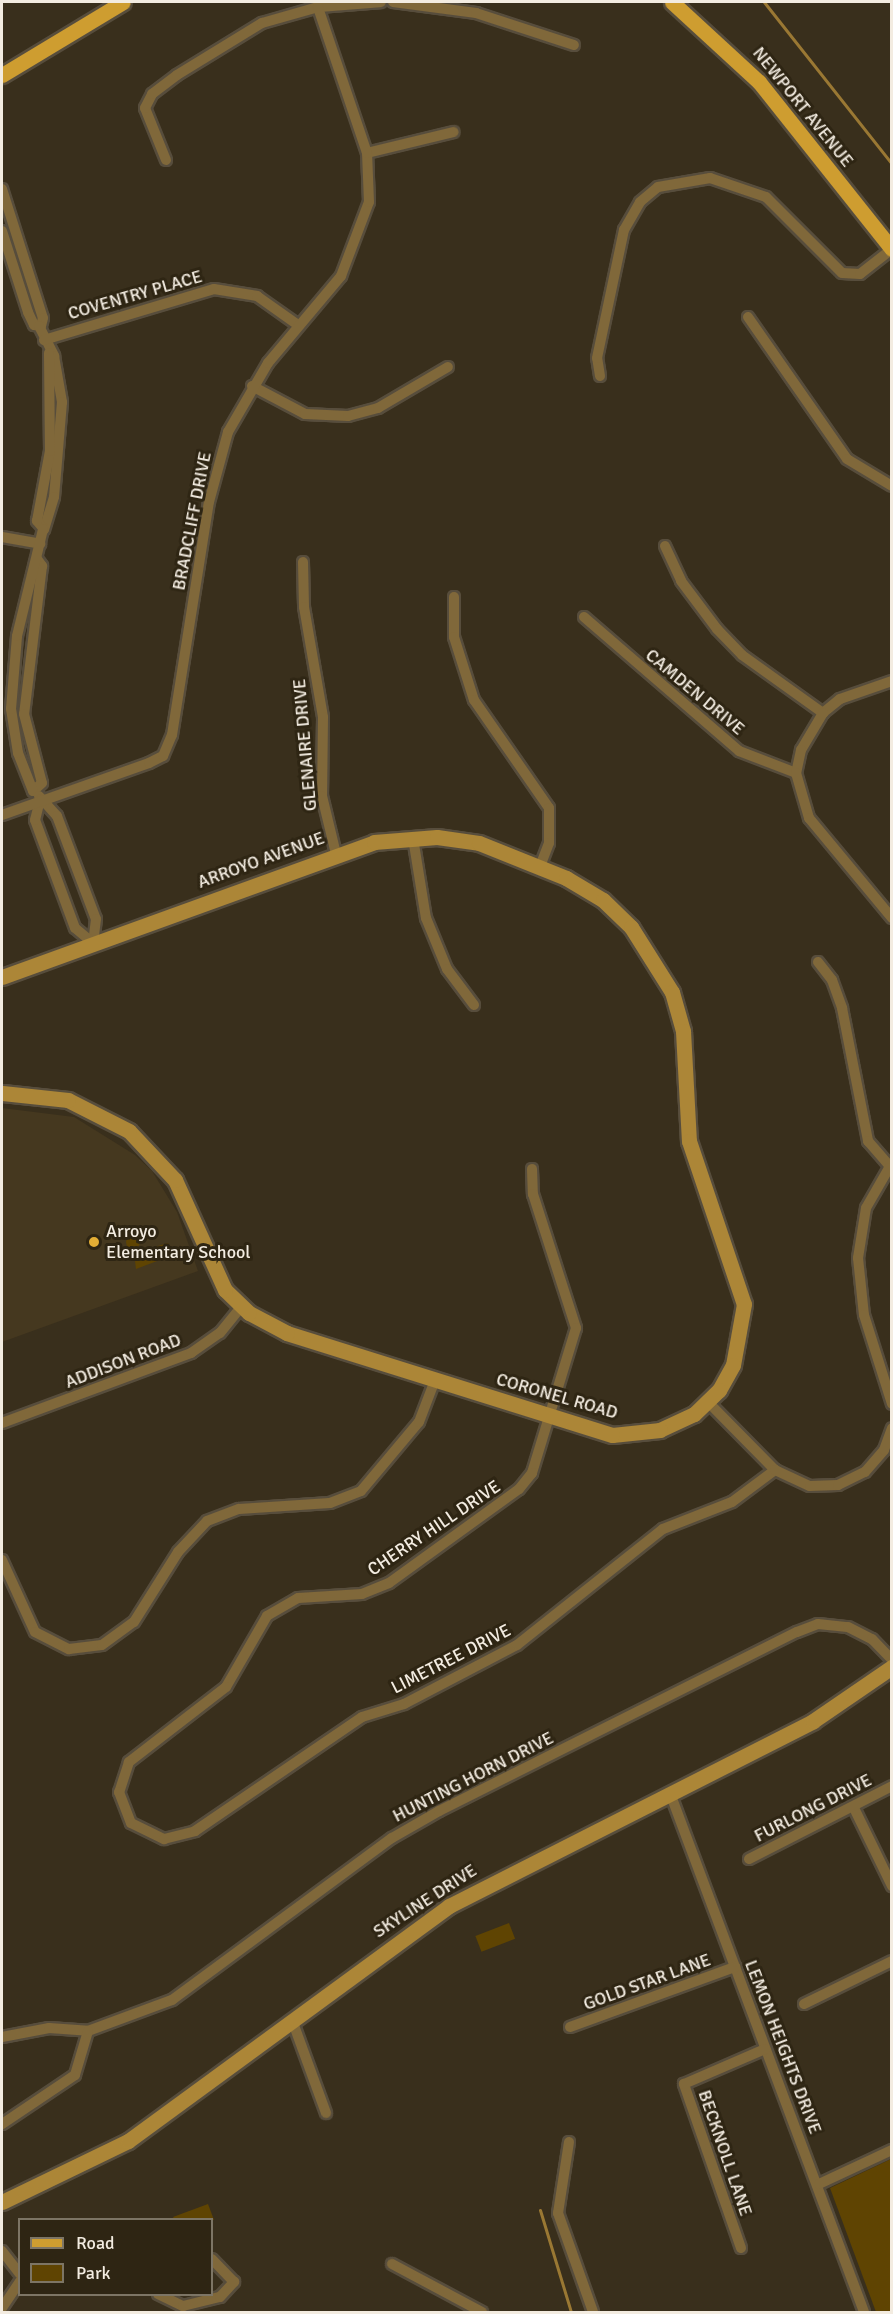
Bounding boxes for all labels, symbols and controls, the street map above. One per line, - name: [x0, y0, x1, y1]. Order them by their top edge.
- street label: NEWPORT AVENUE: [748, 43, 858, 171]
- street label: COVENTRY PLACE: [65, 266, 205, 324]
- street label: BRADCLIFF DRIVE: [168, 450, 216, 592]
- street label: CAMDEN DRIVE: [641, 644, 749, 740]
- street label: GLENAIRE DRIVE: [288, 678, 322, 812]
- street label: ARROYO AVENUE: [195, 827, 327, 893]
- place label: Arroyo Elementary School: [106, 1221, 251, 1264]
- marker: Arroyo Elementary School: [87, 1235, 101, 1249]
- street label: ADDISON ROAD: [62, 1329, 184, 1393]
- street label: CORONEL ROAD: [494, 1368, 620, 1424]
- street label: CHERRY HILL DRIVE: [364, 1476, 504, 1580]
- street label: LIMETREE DRIVE: [388, 1620, 514, 1698]
- street label: HUNTING HORN DRIVE: [389, 1727, 557, 1827]
- street label: FURLONG DRIVE: [751, 1769, 875, 1847]
- street label: SKYLINE DRIVE: [369, 1860, 481, 1942]
- street label: GOLD STAR LANE: [580, 1949, 714, 2015]
- street label: LEMON HEIGHTS DRIVE: [740, 1957, 826, 2137]
- street label: BECKNOLL LANE: [693, 2087, 757, 2219]
- legend: [18, 2218, 213, 2296]
- text: Road: [76, 2232, 115, 2254]
- text: Park: [76, 2262, 111, 2284]

